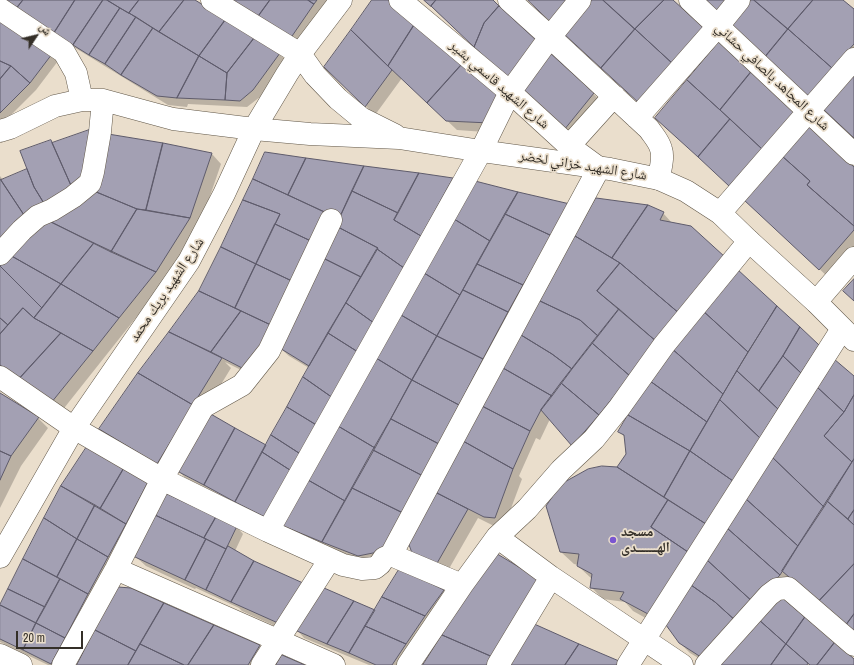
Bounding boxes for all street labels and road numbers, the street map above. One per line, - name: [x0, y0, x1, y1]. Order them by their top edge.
- street label: شارع المجاهد بالصافي حشاني: [711, 20, 833, 134]
- street label: شارع الشهيد قاسمي بشير: [446, 37, 552, 133]
- street label: شارع الشهيد خزاني لخضر: [518, 148, 648, 184]
- street label: شارع الشهيد بريك محمد: [126, 235, 208, 345]

